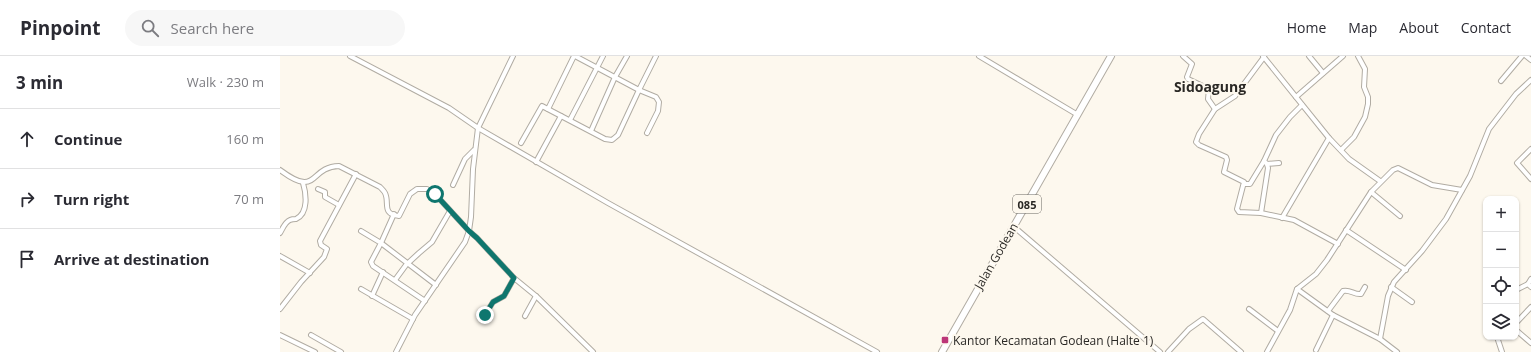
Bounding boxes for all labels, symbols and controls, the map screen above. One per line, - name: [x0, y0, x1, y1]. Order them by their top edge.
- search box: [125, 10, 405, 46]
- text: Pinpoint: [20, 15, 101, 41]
- icon: search: [139, 17, 161, 39]
- text: Search here: [171, 18, 254, 38]
- text: Home: [1287, 18, 1326, 37]
- text: Map: [1348, 18, 1377, 37]
- text: About: [1399, 18, 1439, 37]
- text: Contact: [1461, 18, 1511, 37]
- text: 3 min: [16, 71, 63, 94]
- text: Walk · 230 m: [187, 73, 264, 91]
- district label: Sidoagung: [1174, 77, 1246, 96]
- icon: ahead: [16, 128, 38, 150]
- text: Continue: [54, 129, 122, 149]
- text: 160 m: [226, 130, 264, 148]
- route start: [426, 185, 444, 203]
- icon: right: [16, 188, 38, 210]
- text: Turn right: [54, 189, 129, 209]
- text: 70 m: [234, 190, 264, 208]
- road number: 085: [1013, 195, 1041, 213]
- map controls: [1483, 196, 1519, 340]
- button: +: [1483, 196, 1519, 232]
- street label: Jalan Godean: [970, 220, 1022, 293]
- button: −: [1483, 232, 1519, 268]
- icon: arrive: [16, 248, 38, 270]
- text: Arrive at destination: [54, 249, 209, 269]
- button: locate: [1483, 268, 1519, 304]
- button: layers: [1483, 304, 1519, 340]
- route end: [476, 306, 494, 324]
- place label: Kantor Kecamatan Godean (Halte 1): [953, 332, 1154, 349]
- marker: Kantor Kecamatan Godean (Halte 1): [940, 335, 950, 345]

